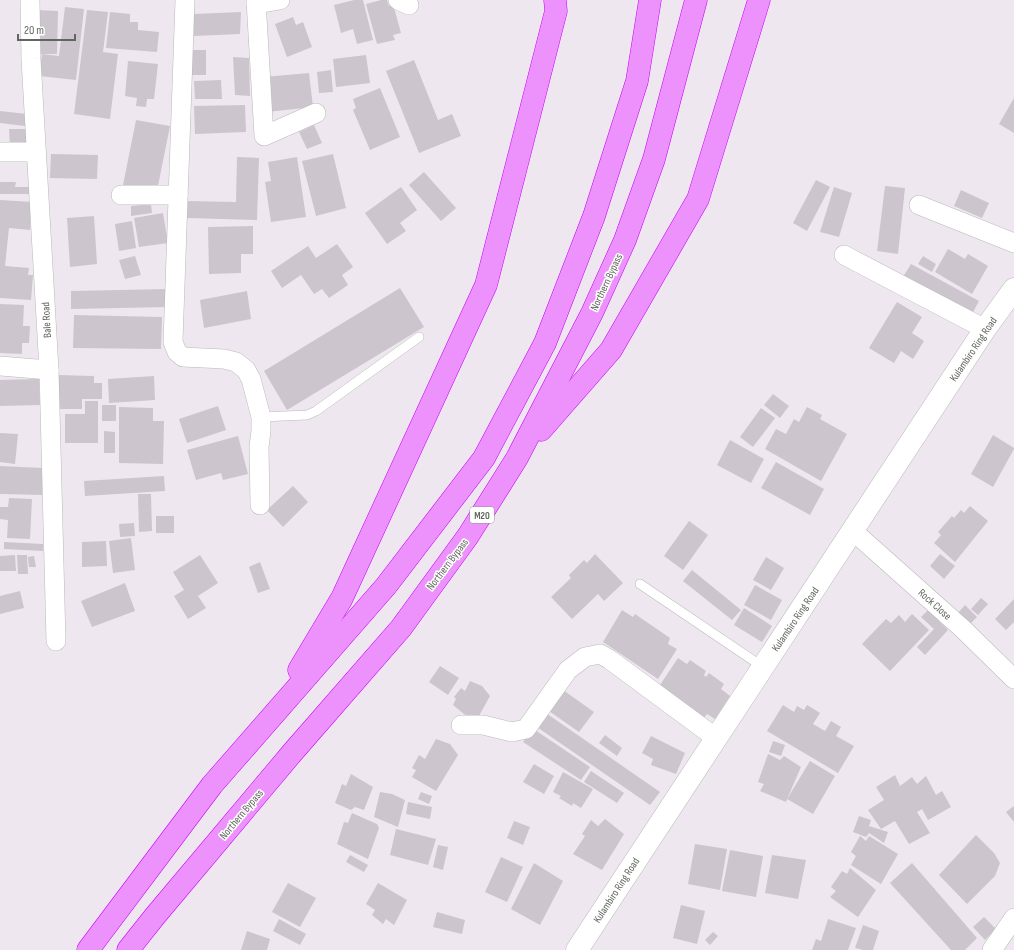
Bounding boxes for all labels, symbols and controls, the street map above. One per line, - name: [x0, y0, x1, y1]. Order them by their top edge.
- scale bar: [18, 16, 75, 42]
- text: 20 m: [24, 23, 44, 38]
- street label: Northern Bypass: [588, 252, 625, 313]
- street label: Bale Road: [39, 301, 54, 338]
- street label: Kulambiro Ring Road: [947, 314, 1000, 384]
- road number: M20: [470, 507, 494, 523]
- street label: Northern Bypass: [424, 536, 471, 593]
- street label: Kulambiro Ring Road: [769, 584, 822, 654]
- street label: Rock Close: [915, 586, 954, 623]
- street label: Northern Bypass: [217, 787, 266, 842]
- street label: Kulambiro Ring Road: [591, 855, 643, 925]

